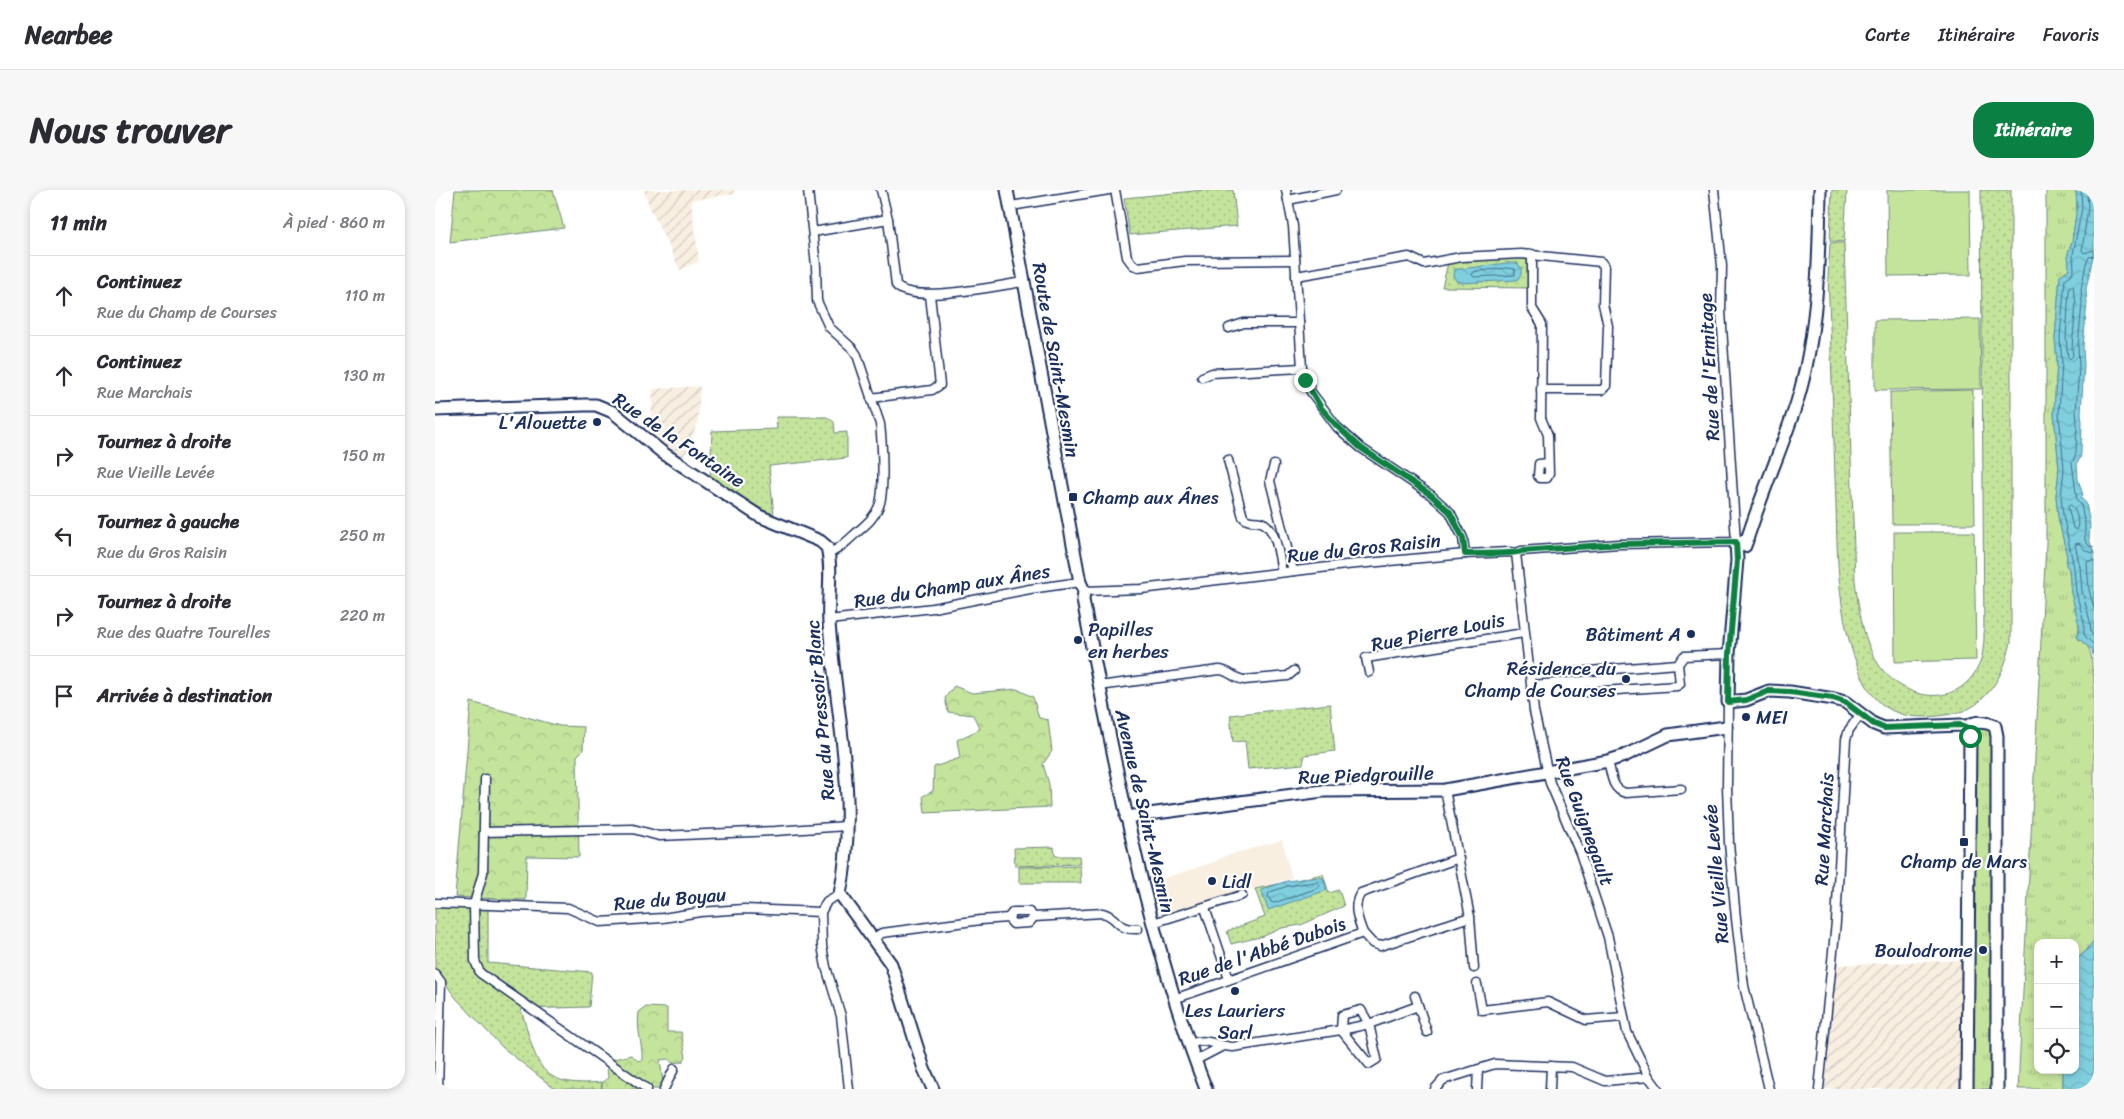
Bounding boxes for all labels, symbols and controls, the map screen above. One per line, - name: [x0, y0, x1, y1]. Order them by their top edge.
- text: Nearbee: [25, 14, 113, 56]
- text: Carte: [1865, 19, 1910, 51]
- text: Itinéraire: [1938, 19, 2015, 51]
- text: Favoris: [2043, 19, 2099, 51]
- text: Nous trouver: [30, 99, 230, 161]
- button: Itinéraire: [1973, 102, 2094, 158]
- text: 11 min: [50, 204, 107, 242]
- text: À pied · 860 m: [283, 208, 385, 237]
- street label: Route de Saint-Mesmin: [1023, 260, 1089, 460]
- text: Continuez: [97, 265, 182, 298]
- text: 110 m: [345, 281, 385, 310]
- icon: ahead: [50, 282, 78, 310]
- street label: Rue de l'Ermitage: [1689, 292, 1729, 442]
- text: Rue du Champ de Courses: [97, 298, 277, 327]
- text: Continuez: [97, 345, 182, 378]
- text: 130 m: [343, 361, 385, 390]
- icon: ahead: [50, 362, 78, 390]
- route end: [1294, 369, 1317, 392]
- text: Rue Marchais: [97, 378, 192, 407]
- street label: Rue de la Fontaine: [606, 383, 752, 497]
- place label: L'Alouette: [499, 406, 587, 439]
- marker: L'Alouette: [591, 416, 603, 428]
- text: Tournez à droite: [97, 425, 231, 458]
- text: 150 m: [342, 441, 385, 470]
- icon: right: [50, 442, 78, 470]
- text: Rue Vieille Levée: [97, 458, 215, 487]
- place label: Champ aux Ânes: [1083, 481, 1219, 514]
- marker: Champ aux Ânes: [1067, 491, 1079, 503]
- text: Tournez à gauche: [97, 505, 239, 538]
- text: 250 m: [339, 521, 385, 550]
- icon: left: [50, 522, 78, 550]
- street label: Rue du Gros Raisin: [1286, 524, 1442, 572]
- text: Rue du Gros Raisin: [97, 538, 227, 567]
- street label: Rue du Champ aux Ânes: [852, 554, 1053, 618]
- text: Tournez à droite: [97, 585, 231, 618]
- text: 220 m: [340, 601, 385, 630]
- icon: right: [50, 602, 78, 630]
- street label: Rue Pierre Louis: [1368, 603, 1508, 661]
- place label: Papilles en herbes: [1088, 613, 1169, 668]
- text: Rue des Quatre Tourelles: [97, 618, 270, 647]
- street label: Rue du Pressoir Blanc: [796, 618, 844, 802]
- place label: Bâtiment A: [1586, 618, 1681, 651]
- marker: Bâtiment A: [1685, 628, 1697, 640]
- marker: Papilles en herbes: [1072, 634, 1084, 646]
- place label: Résidence du Champ de Courses: [1465, 652, 1616, 707]
- marker: Résidence du Champ de Courses: [1620, 673, 1632, 685]
- text: Arrivée à destination: [97, 679, 272, 712]
- icon: arrive: [50, 682, 78, 710]
- place label: MEI: [1756, 701, 1788, 734]
- street label: Avenue de Saint-Mesmin: [1105, 705, 1185, 916]
- marker: MEI: [1740, 711, 1752, 723]
- route start: [1959, 725, 1982, 748]
- street label: Rue Guignegault: [1546, 751, 1624, 891]
- street label: Rue Piedgrouille: [1298, 756, 1435, 794]
- street label: Rue Marchais: [1805, 771, 1843, 886]
- street label: Rue Vieille Levée: [1693, 803, 1739, 945]
- marker: Champ de Mars: [1958, 836, 1970, 848]
- place label: Champ de Mars: [1901, 845, 2027, 878]
- place label: Lidl: [1222, 865, 1252, 898]
- marker: Lidl: [1206, 875, 1218, 887]
- street label: Rue du Boyau: [612, 878, 728, 920]
- street label: Rue de l'Abbé Dubois: [1174, 907, 1350, 995]
- place label: Boulodrome: [1875, 934, 1973, 967]
- map controls: [2034, 939, 2079, 1074]
- button: +: [2034, 939, 2079, 984]
- marker: Boulodrome: [1977, 944, 1989, 956]
- button: −: [2034, 984, 2079, 1029]
- marker: Les Lauriers Sarl: [1229, 985, 1241, 997]
- place label: Les Lauriers Sarl: [1185, 994, 1285, 1049]
- button: locate: [2034, 1029, 2079, 1074]

